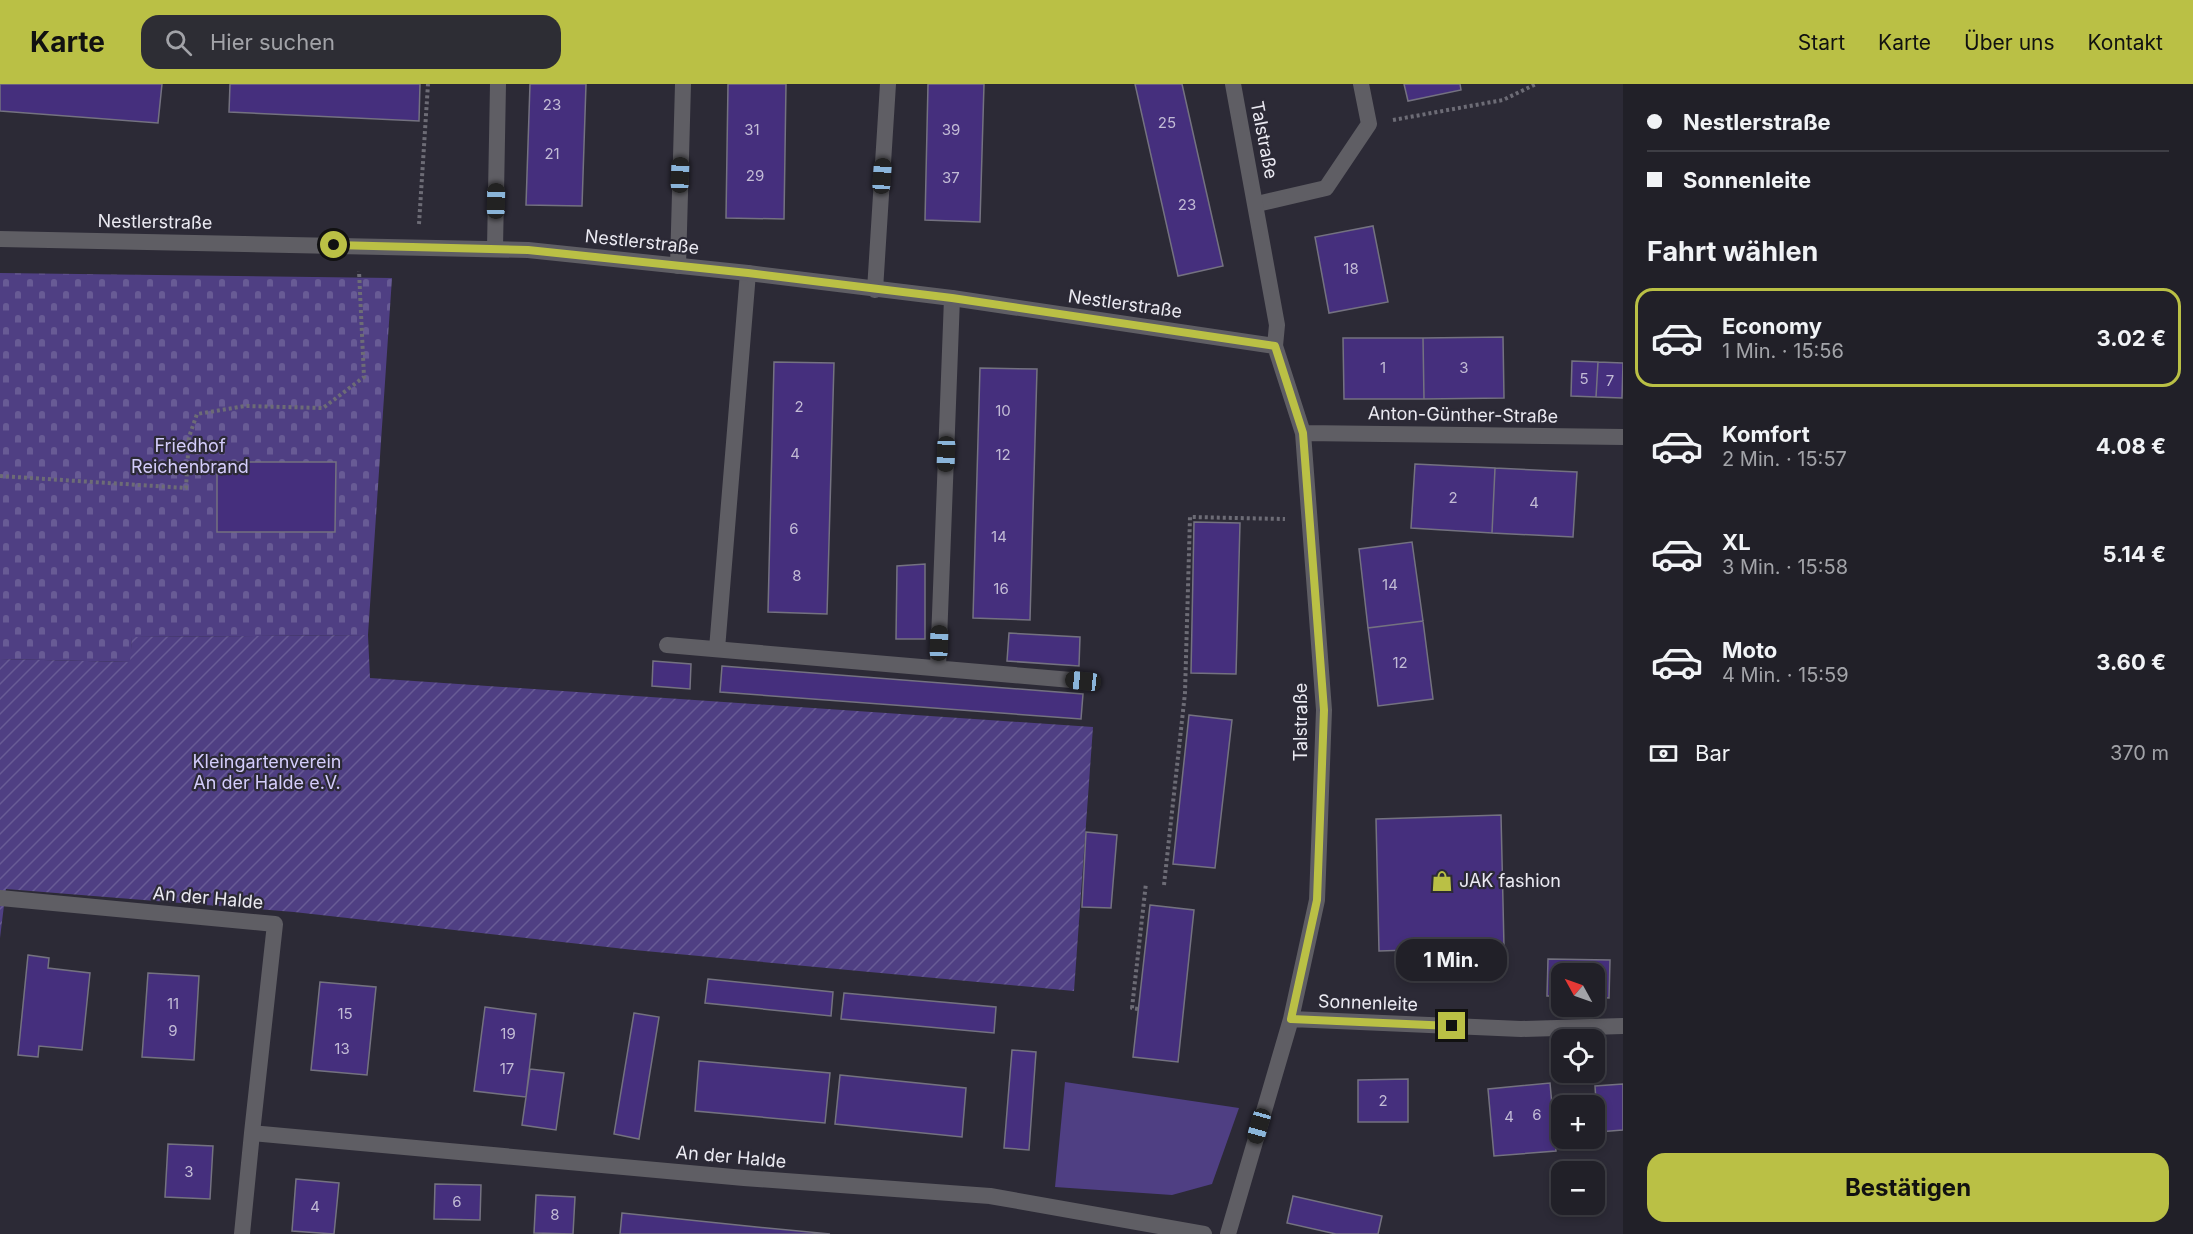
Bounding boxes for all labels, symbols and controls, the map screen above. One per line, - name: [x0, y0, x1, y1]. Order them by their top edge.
- search box: [141, 15, 561, 69]
- text: Karte: [30, 25, 105, 59]
- icon: search: [162, 26, 195, 59]
- text: Hier suchen: [210, 29, 335, 55]
- text: Start: [1798, 30, 1845, 55]
- text: Karte: [1878, 30, 1931, 55]
- text: Über uns: [1964, 30, 2055, 55]
- text: Kontakt: [2088, 30, 2163, 55]
- house number: 23: [543, 95, 561, 114]
- street label: Talstraße: [1247, 99, 1282, 181]
- text: Nestlerstraße: [1683, 109, 1831, 135]
- house number: 25: [1158, 113, 1176, 132]
- house number: 31: [744, 120, 760, 139]
- house number: 39: [942, 120, 960, 139]
- house number: 21: [544, 144, 560, 163]
- car: [670, 157, 690, 193]
- car: [872, 157, 892, 195]
- house number: 29: [746, 166, 764, 185]
- text: Sonnenleite: [1683, 167, 1811, 193]
- house number: 37: [942, 168, 960, 187]
- car: [487, 183, 505, 219]
- house number: 23: [1178, 195, 1196, 214]
- street label: Nestlerstraße: [97, 210, 213, 233]
- street label: Nestlerstraße: [584, 225, 700, 258]
- route start: [320, 231, 347, 258]
- text: Fahrt wählen: [1647, 235, 1818, 268]
- house number: 18: [1343, 259, 1359, 278]
- street label: Nestlerstraße: [1067, 285, 1183, 322]
- icon: car: [1650, 311, 1704, 365]
- text: Economy: [1722, 313, 1822, 339]
- text: 3.02 €: [2097, 325, 2166, 351]
- text: 1 Min. · 15:56: [1722, 339, 1844, 363]
- house number: 1: [1380, 358, 1386, 377]
- house number: 3: [1459, 358, 1469, 377]
- house number: 5: [1579, 369, 1589, 388]
- house number: 7: [1606, 371, 1614, 390]
- house number: 2: [794, 397, 804, 416]
- house number: 10: [995, 401, 1011, 420]
- street label: Anton-Günther-Straße: [1368, 402, 1558, 427]
- icon: car: [1650, 419, 1704, 473]
- text: Komfort: [1722, 421, 1810, 447]
- text: 4.08 €: [2096, 433, 2166, 459]
- park label: Friedhof Reichenbrand: [131, 435, 249, 477]
- car: [936, 436, 956, 472]
- house number: 4: [790, 444, 800, 463]
- house number: 12: [995, 445, 1011, 464]
- text: 2 Min. · 15:57: [1722, 447, 1847, 471]
- house number: 2: [1448, 488, 1458, 507]
- house number: 4: [1529, 493, 1539, 512]
- house number: 6: [789, 519, 799, 538]
- house number: 14: [991, 527, 1007, 546]
- icon: car: [1650, 527, 1704, 581]
- text: XL: [1722, 529, 1751, 555]
- text: 5.14 €: [2102, 541, 2166, 567]
- text: 3 Min. · 15:58: [1722, 555, 1848, 579]
- house number: 8: [792, 566, 802, 585]
- house number: 14: [1382, 575, 1398, 594]
- house number: 16: [993, 579, 1009, 598]
- car: [929, 625, 949, 661]
- icon: car: [1650, 635, 1704, 689]
- text: Moto: [1722, 637, 1777, 663]
- text: 3.60 €: [2096, 649, 2166, 675]
- house number: 12: [1392, 653, 1408, 672]
- text: 4 Min. · 15:59: [1722, 663, 1849, 687]
- car: [1064, 670, 1102, 692]
- street label: Talstraße: [1290, 683, 1311, 761]
- icon: cash: [1647, 737, 1680, 770]
- text: Bar: [1695, 740, 1730, 766]
- text: 370 m: [2110, 741, 2169, 765]
- park label: Kleingartenverein An der Halde e.V.: [193, 751, 341, 793]
- shop icon: JAK fashion: [1430, 869, 1454, 893]
- place label: JAK fashion: [1459, 870, 1561, 891]
- street label: An der Halde: [152, 882, 264, 913]
- callout: 1 Min.: [1396, 939, 1508, 981]
- text: 1 Min.: [1423, 948, 1480, 972]
- north arrow: [1551, 963, 1605, 1017]
- map controls: [1551, 963, 1605, 1215]
- street label: Sonnenleite: [1318, 990, 1418, 1015]
- house number: 11: [167, 994, 179, 1013]
- house number: 15: [337, 1004, 353, 1023]
- route end: [1438, 1012, 1465, 1039]
- house number: 9: [168, 1021, 178, 1040]
- house number: 19: [500, 1024, 516, 1043]
- button: locate: [1551, 1029, 1605, 1083]
- house number: 13: [334, 1039, 350, 1058]
- house number: 17: [500, 1059, 514, 1078]
- house number: 2: [1378, 1091, 1388, 1110]
- button: +: [1551, 1095, 1605, 1149]
- house number: 6: [1532, 1105, 1542, 1124]
- car: [1245, 1106, 1273, 1146]
- house number: 4: [1504, 1107, 1514, 1126]
- street label: An der Halde: [675, 1141, 787, 1172]
- button: Bestätigen: [1647, 1153, 2169, 1222]
- button: −: [1551, 1161, 1605, 1215]
- house number: 3: [184, 1162, 194, 1181]
- house number: 6: [452, 1192, 462, 1211]
- house number: 4: [310, 1197, 320, 1216]
- house number: 8: [550, 1205, 560, 1224]

